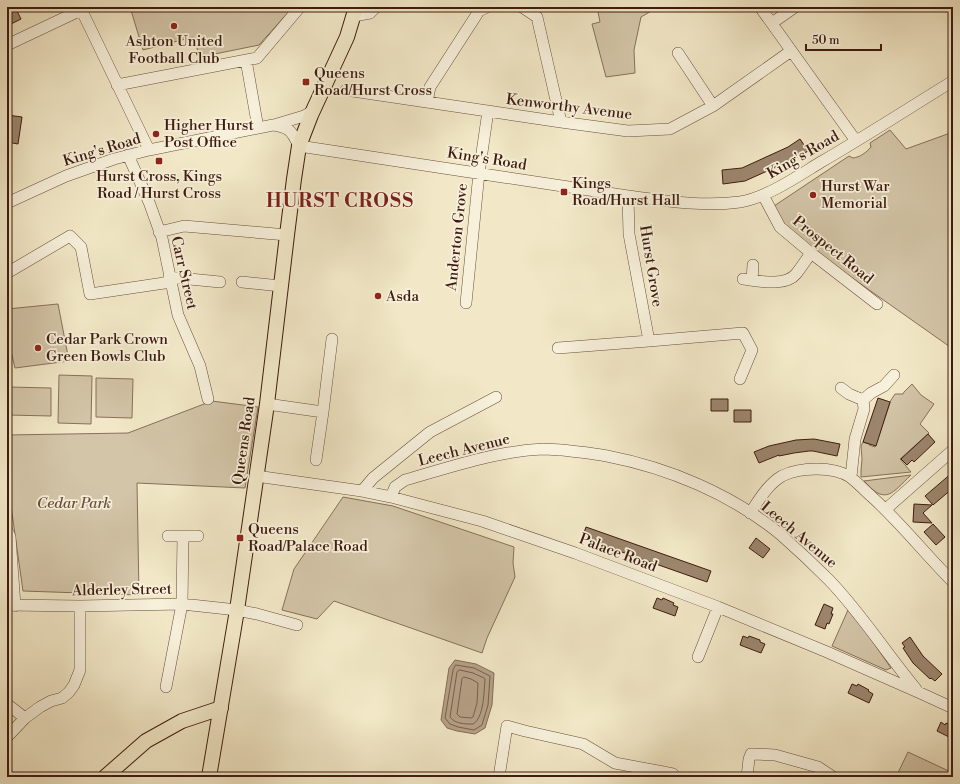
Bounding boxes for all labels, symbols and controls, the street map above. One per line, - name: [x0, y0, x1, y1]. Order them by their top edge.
- marker: Ashton United Football Club: [169, 21, 179, 31]
- scale bar: [806, 26, 881, 52]
- place label: Ashton United Football Club: [124, 32, 223, 68]
- text: 50 m: [812, 33, 840, 48]
- place label: Queens Road/Hurst Cross: [314, 64, 432, 100]
- marker: Queens Road/Hurst Cross: [301, 77, 311, 87]
- street label: Kenworthy Avenue: [505, 90, 633, 124]
- place label: Higher Hurst Post Office: [164, 116, 255, 152]
- street label: King's Road: [763, 126, 843, 183]
- street label: King's Road: [61, 129, 144, 171]
- marker: Higher Hurst Post Office: [151, 129, 161, 139]
- street label: King's Road: [446, 143, 529, 175]
- marker: Hurst Cross, Kings Road / Hurst Cross: [154, 156, 164, 166]
- place label: Hurst Cross, Kings Road / Hurst Cross: [96, 167, 222, 203]
- place label: Kings Road/Hurst Hall: [572, 174, 681, 210]
- place label: Hurst War Memorial: [821, 177, 890, 213]
- street label: Anderton Grove: [442, 182, 472, 293]
- marker: Kings Road/Hurst Hall: [559, 187, 569, 197]
- district label: HURST CROSS: [266, 189, 414, 213]
- marker: Hurst War Memorial: [808, 190, 818, 200]
- street label: Prospect Road: [789, 212, 878, 289]
- street label: Hurst Grove: [635, 224, 667, 308]
- street label: Carr Street: [166, 234, 202, 312]
- place label: Asda: [385, 287, 419, 306]
- marker: Asda: [373, 291, 383, 301]
- place label: Cedar Park Crown Green Bowls Club: [46, 330, 168, 366]
- marker: Cedar Park Crown Green Bowls Club: [33, 343, 43, 353]
- street label: Queens Road: [228, 395, 260, 486]
- street label: Leech Avenue: [416, 429, 512, 471]
- park label: Cedar Park: [37, 494, 111, 513]
- street label: Leech Avenue: [757, 498, 841, 572]
- place label: Queens Road/Palace Road: [248, 520, 368, 556]
- street label: Palace Road: [576, 529, 660, 577]
- marker: Queens Road/Palace Road: [235, 533, 245, 543]
- street label: Alderley Street: [71, 580, 173, 600]

